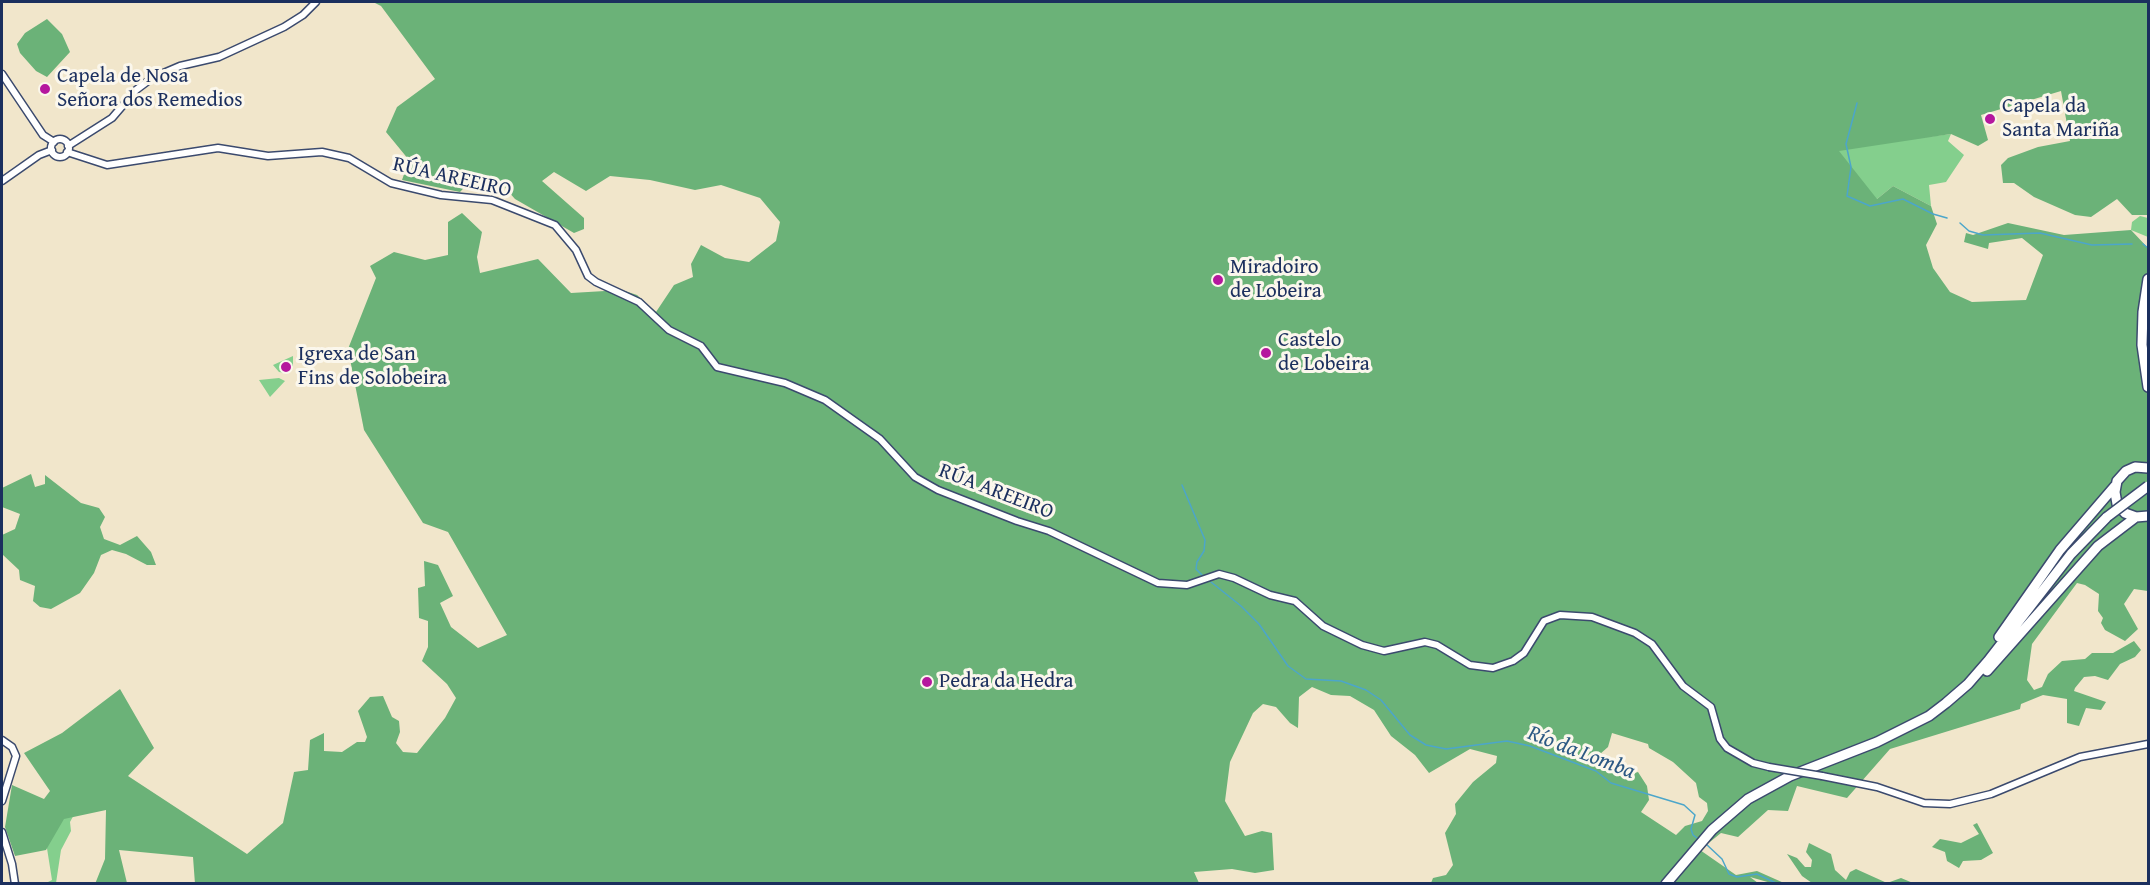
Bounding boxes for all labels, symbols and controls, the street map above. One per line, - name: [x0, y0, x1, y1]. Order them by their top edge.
- place label: Capela de Nosa Señora dos Remedios: [57, 64, 243, 114]
- marker: Capela de Nosa Señora dos Remedios: [38, 82, 52, 96]
- place label: Capela da Santa Mariña: [2002, 94, 2119, 144]
- marker: Capela da Santa Mariña: [1983, 112, 1997, 126]
- street label: RÚA AREEIRO: [390, 152, 514, 204]
- place label: Miradoiro de Lobeira: [1230, 255, 1322, 305]
- marker: Miradoiro de Lobeira: [1211, 273, 1225, 287]
- place label: Castelo de Lobeira: [1278, 328, 1370, 378]
- place label: Igrexa de San Fins de Solobeira: [298, 342, 447, 392]
- marker: Castelo de Lobeira: [1259, 346, 1273, 360]
- marker: Igrexa de San Fins de Solobeira: [279, 360, 293, 374]
- street label: RÚA AREEIRO: [935, 459, 1057, 525]
- place label: Pedra da Hedra: [939, 669, 1073, 695]
- marker: Pedra da Hedra: [920, 675, 934, 689]
- water label: Río da Lomba: [1524, 720, 1638, 786]

